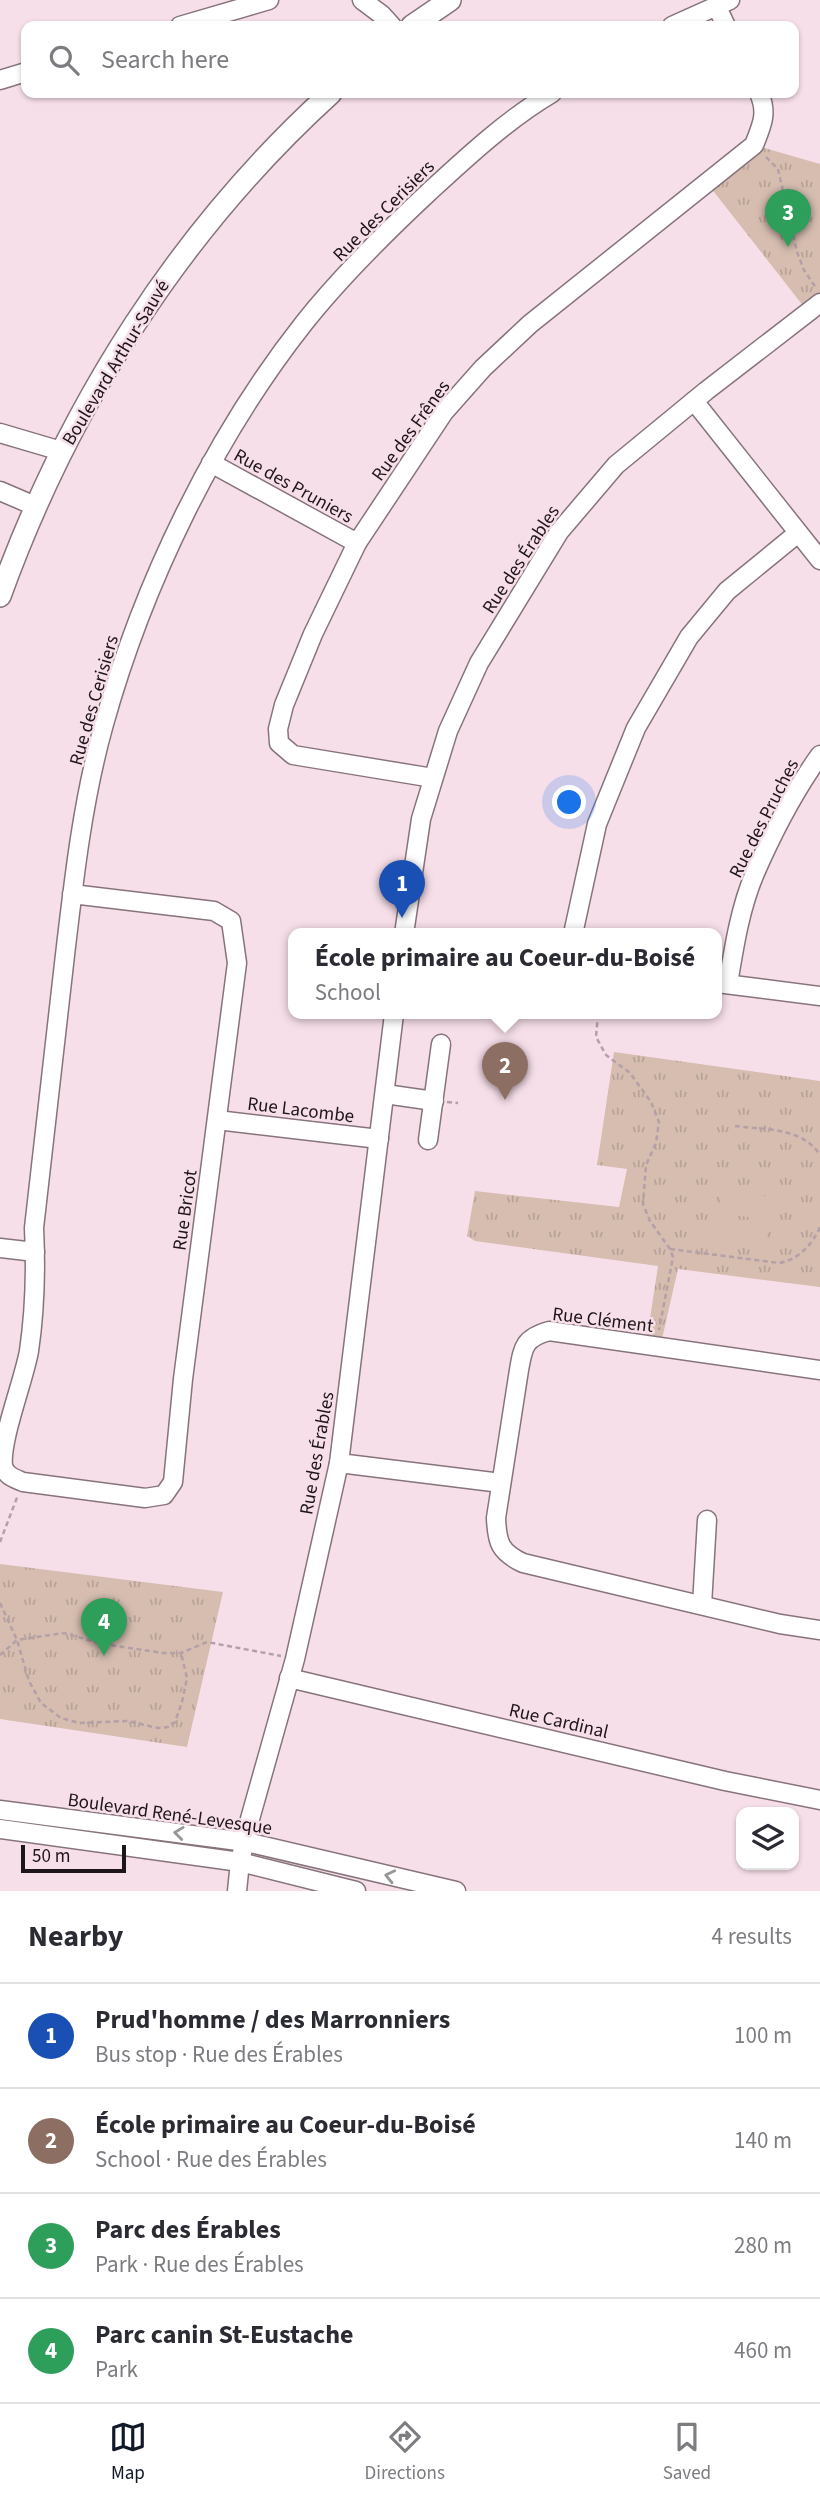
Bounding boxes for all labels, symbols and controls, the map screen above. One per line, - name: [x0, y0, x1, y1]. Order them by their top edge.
- search box: [21, 21, 799, 98]
- icon: search: [45, 41, 83, 79]
- text: Search here: [101, 41, 229, 78]
- street label: Rue des Cerisiers: [327, 154, 441, 268]
- pin: 3: [765, 189, 811, 247]
- street label: Boulevard Arthur-Sauvé: [56, 275, 177, 451]
- street label: Rue des Frênes: [365, 375, 457, 487]
- street label: Rue des Pruniers: [229, 442, 358, 530]
- street label: Rue des Érables: [476, 500, 567, 619]
- street label: Rue des Cerisiers: [63, 632, 126, 769]
- street label: Rue des Pruches: [723, 755, 806, 883]
- your location: [552, 785, 586, 819]
- pin: 1: [379, 860, 425, 918]
- popup: [288, 928, 722, 1019]
- text: École primaire au Coeur‑du‑Boisé: [315, 939, 695, 976]
- text: School: [315, 976, 381, 1009]
- pin: 2: [482, 1042, 528, 1100]
- street label: Rue Lacombe: [246, 1091, 356, 1130]
- street label: Rue Bricot: [166, 1167, 205, 1252]
- street label: Rue Clément: [551, 1301, 655, 1340]
- street label: Rue des Érables: [293, 1390, 342, 1517]
- pin: 4: [81, 1598, 127, 1656]
- street label: Rue Cardinal: [506, 1697, 611, 1746]
- street label: Boulevard René-Levesque: [66, 1787, 274, 1842]
- map controls: [736, 1807, 799, 1870]
- button: layers: [736, 1807, 799, 1870]
- one-way arrow: [173, 1826, 184, 1841]
- scale bar: [21, 1842, 126, 1874]
- text: 50 m: [32, 1843, 70, 1870]
- one-way arrow: [384, 1869, 396, 1884]
- text: Nearby: [28, 1915, 123, 1958]
- text: 4 results: [712, 1920, 792, 1953]
- text: Prud'homme / des Marronniers: [95, 2001, 450, 2038]
- text: 1: [45, 2019, 57, 2052]
- text: 100 m: [734, 2019, 792, 2052]
- text: Bus stop · Rue des Érables: [95, 2038, 343, 2071]
- text: École primaire au Coeur‑du‑Boisé: [95, 2106, 476, 2143]
- text: 2: [45, 2124, 57, 2157]
- text: 140 m: [734, 2124, 792, 2157]
- text: School · Rue des Érables: [95, 2143, 327, 2176]
- text: Parc des Érables: [95, 2211, 281, 2248]
- text: 3: [45, 2229, 57, 2262]
- text: 280 m: [734, 2229, 792, 2262]
- text: Park · Rue des Érables: [95, 2248, 304, 2281]
- text: Parc canin St-Eustache: [95, 2316, 354, 2353]
- text: 4: [45, 2334, 57, 2367]
- text: 460 m: [734, 2334, 792, 2367]
- text: Park: [95, 2353, 138, 2386]
- tab: Map: [109, 2418, 147, 2487]
- tab: Directions: [365, 2418, 445, 2487]
- tab: Saved: [663, 2418, 711, 2487]

